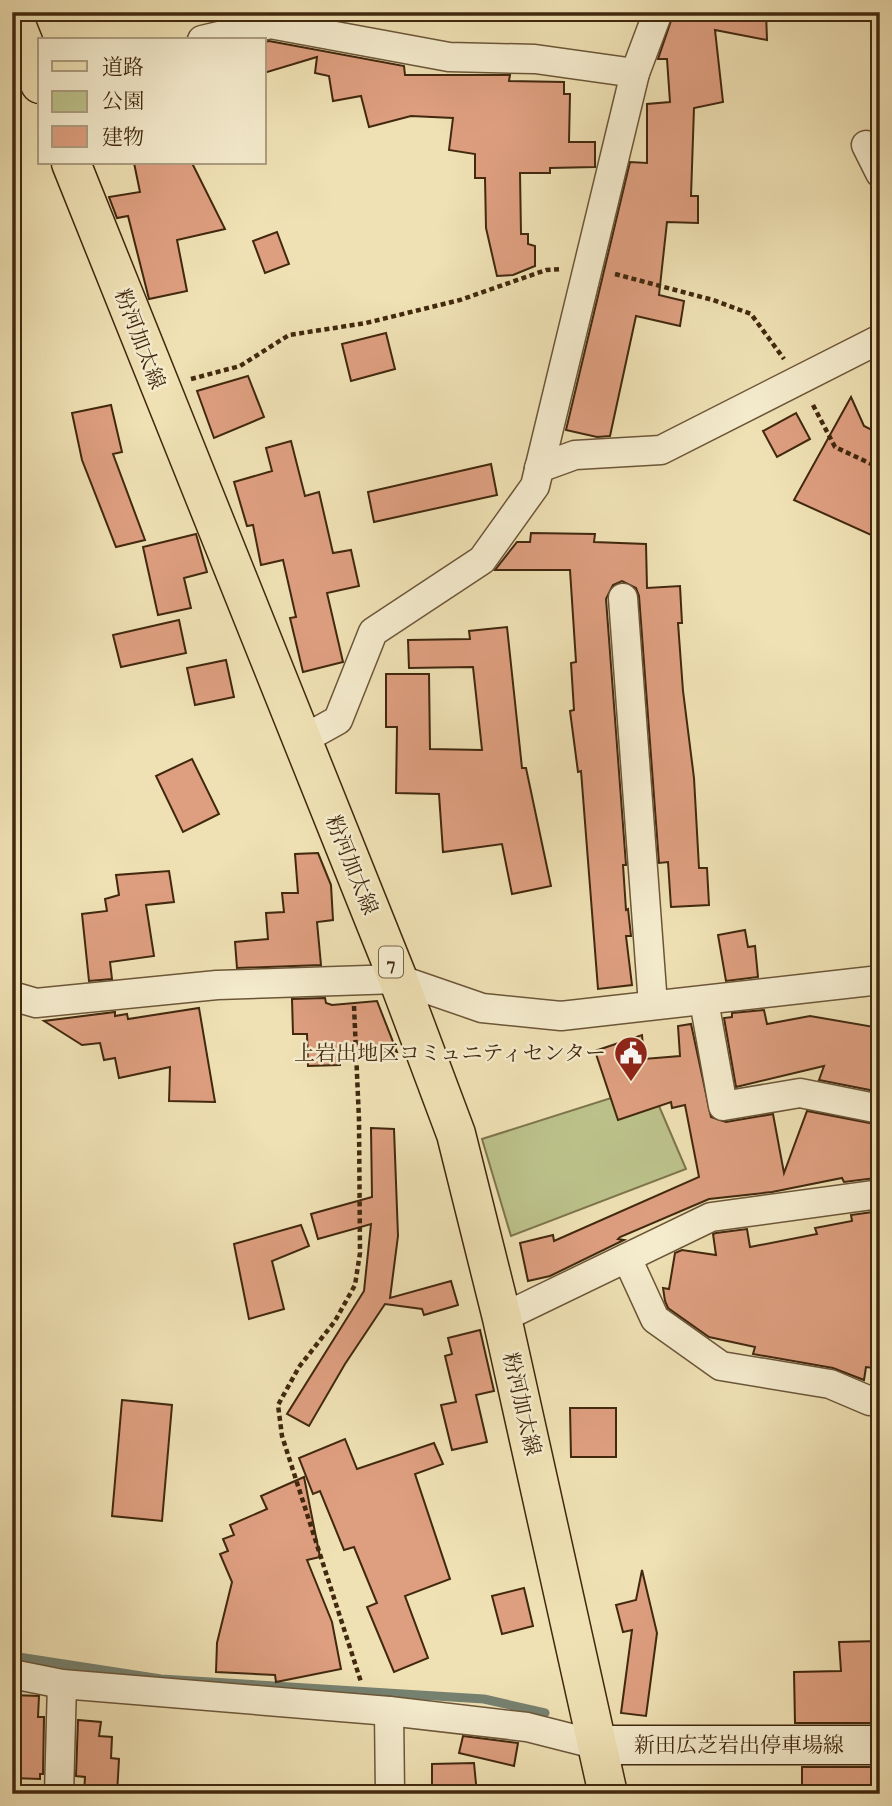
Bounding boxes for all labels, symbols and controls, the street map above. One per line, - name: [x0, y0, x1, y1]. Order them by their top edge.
- legend: [38, 38, 266, 164]
- text: 道路: [102, 55, 144, 82]
- text: 公園: [102, 89, 144, 116]
- text: 建物: [102, 125, 144, 152]
- street label: 粉河加太線: [107, 286, 170, 393]
- street label: 粉河加太線: [318, 812, 383, 919]
- road number: 7: [379, 946, 403, 978]
- public building icon: 上岩出地区コミュニティセンター: [612, 1034, 650, 1083]
- place label: 上岩出地区コミュニティセンター: [294, 1041, 606, 1068]
- street label: 粉河加太線: [496, 1350, 546, 1459]
- street label: 新田広芝岩出停車場線: [634, 1733, 844, 1760]

